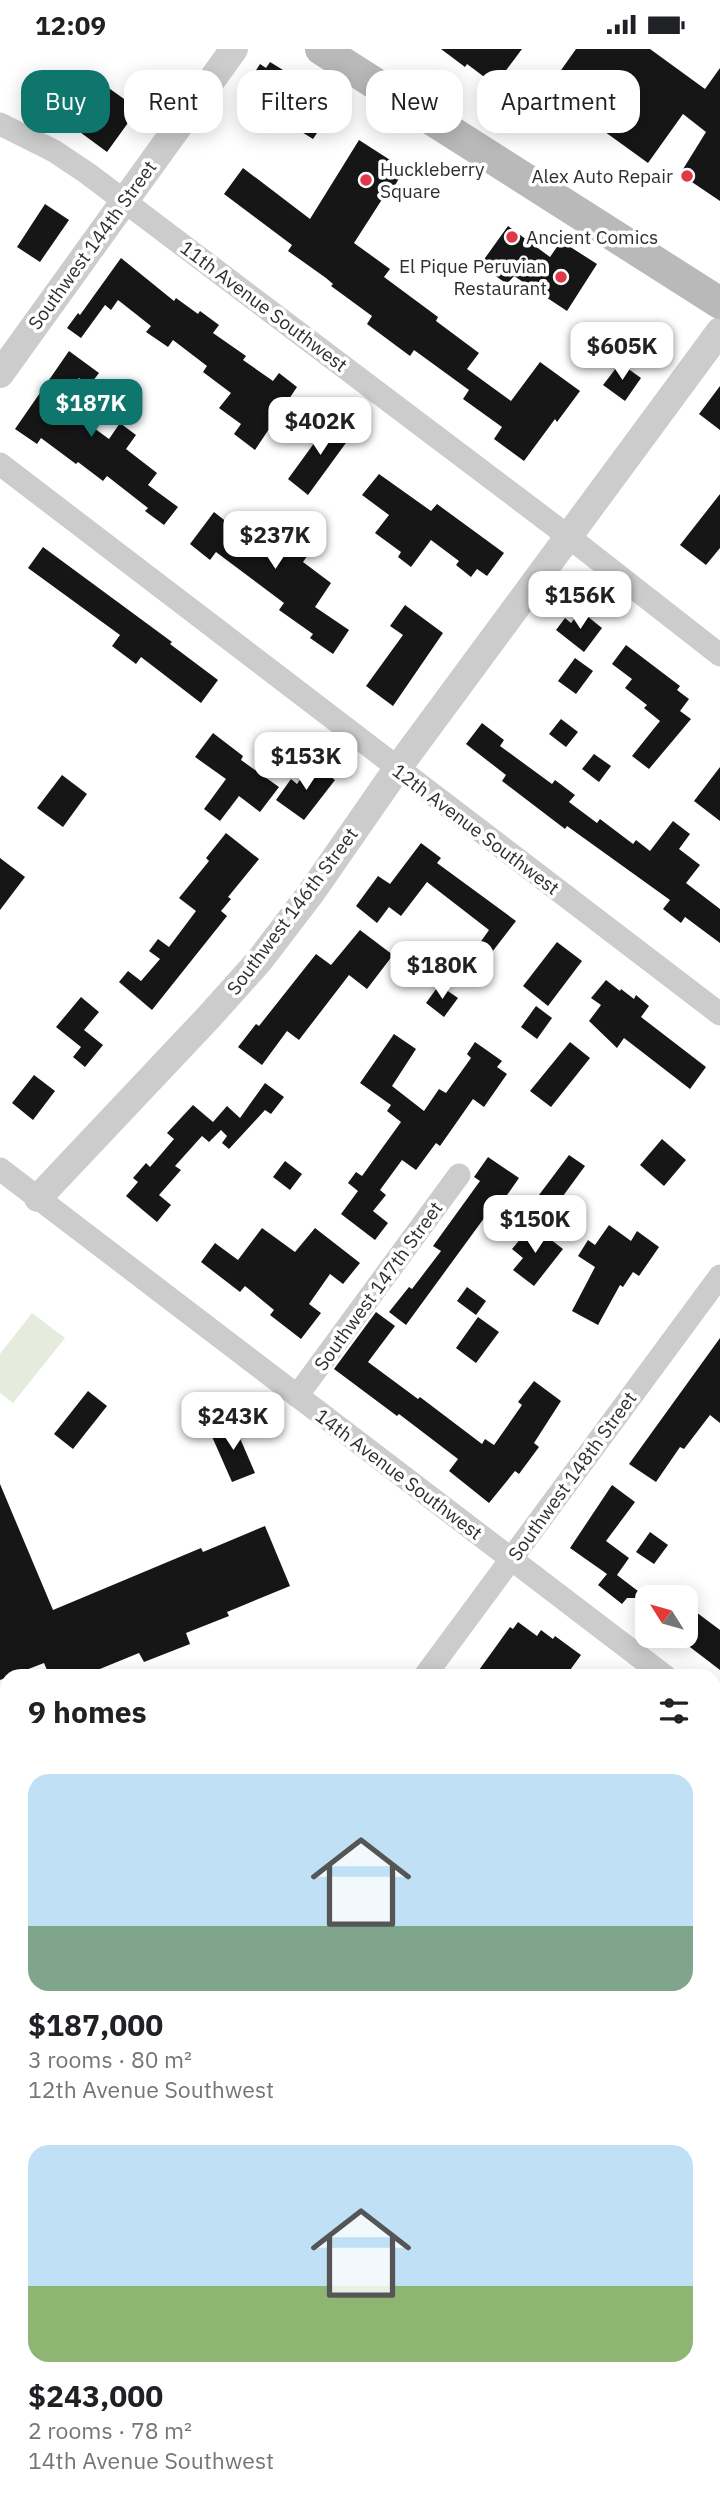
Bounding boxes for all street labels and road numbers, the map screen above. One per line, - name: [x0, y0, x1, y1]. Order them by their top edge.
- street label: Southwest 144th Street: [23, 156, 161, 334]
- street label: 11th Avenue Southwest: [176, 235, 352, 377]
- street label: 12th Avenue Southwest: [388, 758, 564, 900]
- street label: Southwest 146th Street: [221, 823, 363, 999]
- street label: Southwest 147th Street: [309, 1197, 447, 1375]
- street label: Southwest 148th Street: [503, 1387, 641, 1565]
- street label: 14th Avenue Southwest: [311, 1403, 487, 1545]

